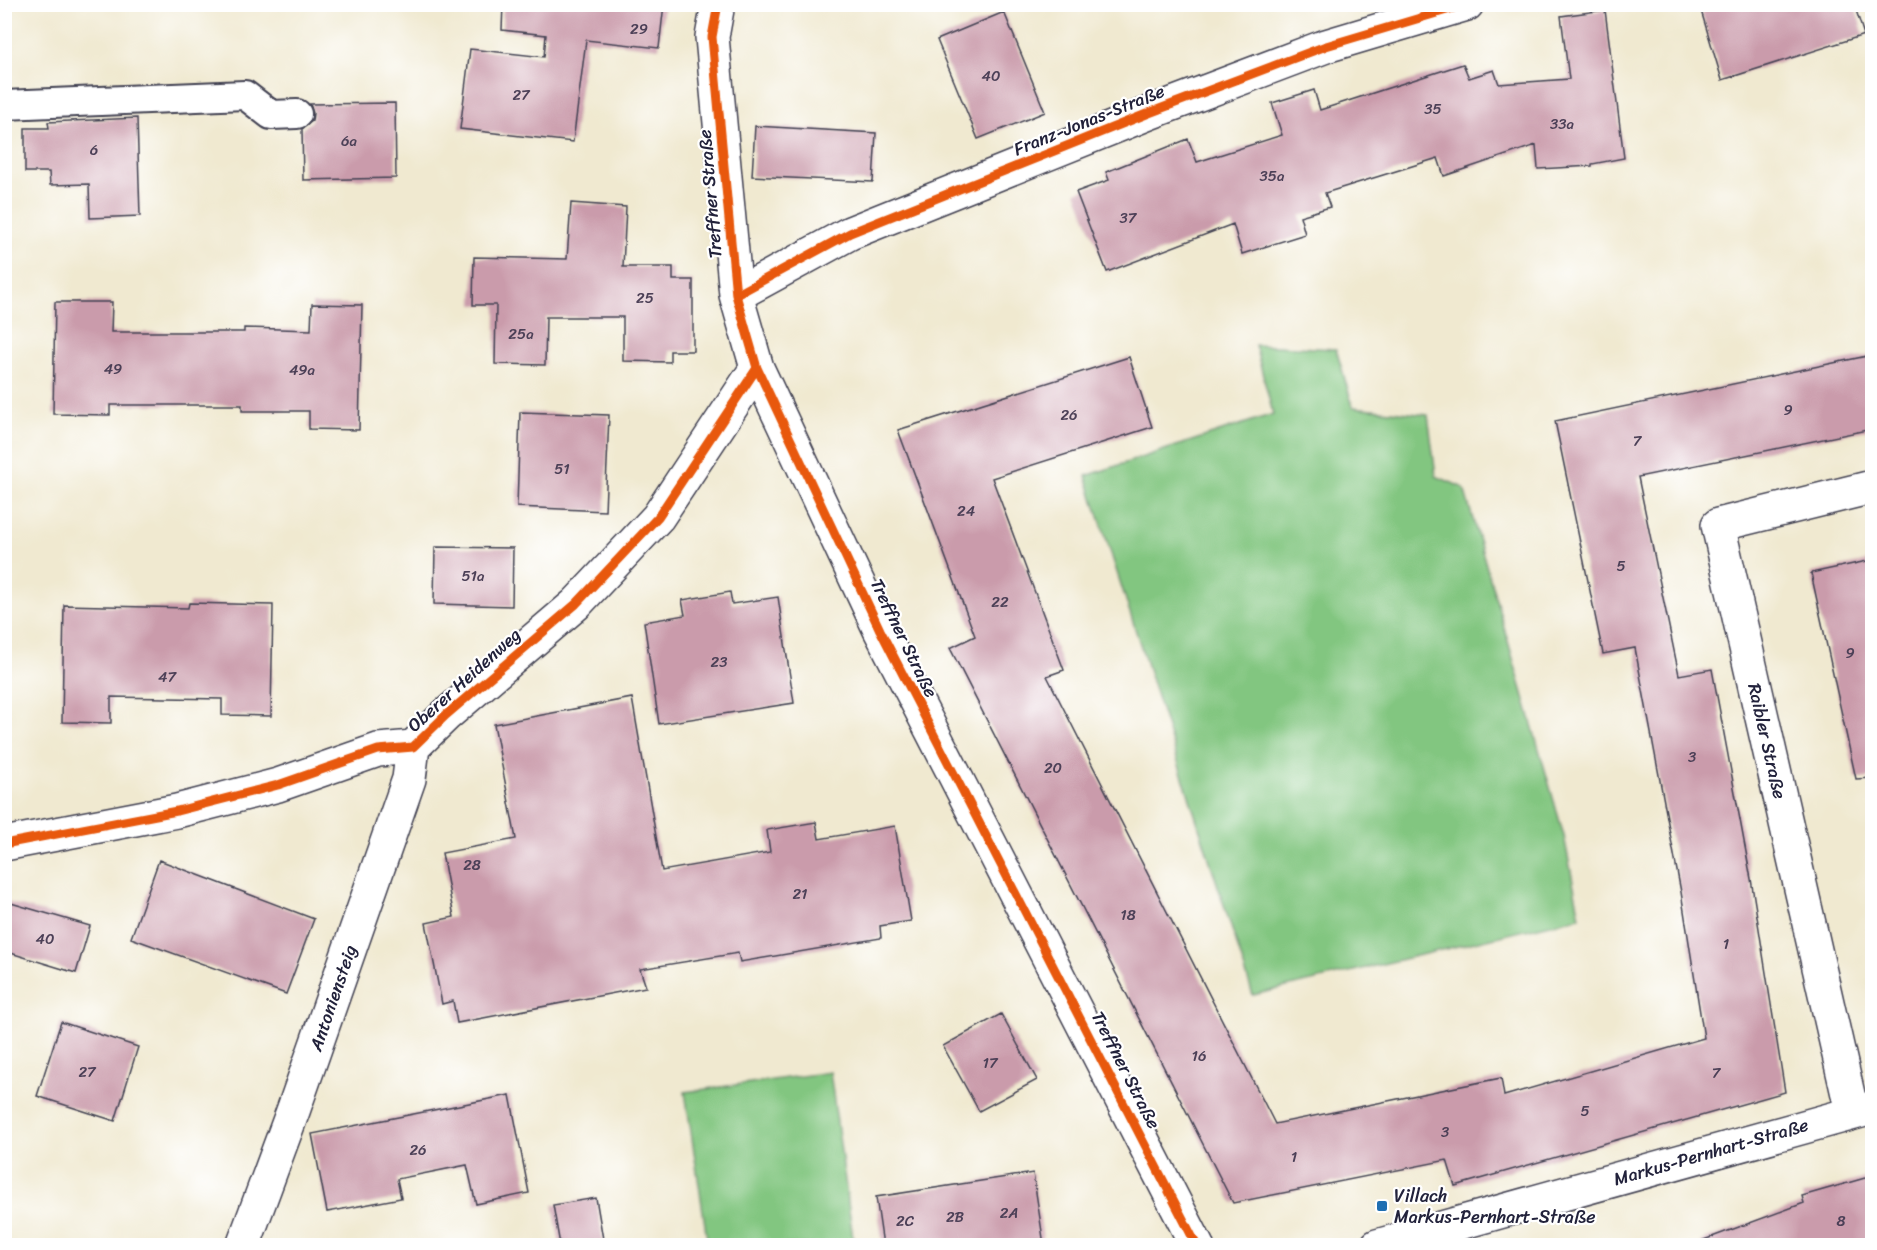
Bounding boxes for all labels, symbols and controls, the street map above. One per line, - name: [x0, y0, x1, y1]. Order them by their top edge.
- house number: 29: [630, 16, 648, 42]
- house number: 40: [982, 63, 1000, 89]
- street label: Franz-Jonas-Straße: [1008, 75, 1170, 165]
- house number: 27: [512, 82, 531, 108]
- house number: 35: [1424, 96, 1442, 122]
- house number: 33a: [1550, 111, 1574, 137]
- house number: 6a: [341, 128, 357, 154]
- street label: Treffner Straße: [688, 128, 732, 260]
- house number: 6: [90, 137, 98, 163]
- house number: 35a: [1260, 163, 1285, 189]
- house number: 37: [1120, 205, 1138, 231]
- house number: 25: [636, 285, 654, 311]
- house number: 25a: [508, 321, 534, 347]
- house number: 49: [104, 356, 122, 382]
- house number: 49a: [289, 357, 316, 383]
- house number: 9: [1783, 397, 1793, 423]
- house number: 26: [1060, 402, 1078, 428]
- house number: 7: [1633, 428, 1643, 454]
- house number: 51: [554, 456, 570, 482]
- house number: 24: [957, 498, 975, 524]
- house number: 5: [1616, 553, 1626, 579]
- house number: 51a: [461, 563, 485, 589]
- street label: Treffner Straße: [861, 573, 947, 703]
- house number: 22: [991, 589, 1009, 615]
- street label: Oberer Heidenweg: [400, 620, 528, 740]
- house number: 9: [1845, 640, 1855, 666]
- house number: 23: [711, 649, 727, 675]
- house number: 47: [158, 664, 177, 690]
- street label: Raibler Straße: [1738, 680, 1796, 802]
- house number: 3: [1688, 744, 1696, 770]
- house number: 20: [1044, 755, 1062, 781]
- house number: 28: [463, 852, 481, 878]
- house number: 21: [792, 881, 808, 907]
- house number: 18: [1120, 902, 1136, 928]
- house number: 40: [36, 926, 54, 952]
- house number: 1: [1723, 931, 1729, 957]
- street label: Antoniensteig: [300, 941, 366, 1056]
- street label: Treffner Straße: [1082, 1005, 1170, 1135]
- house number: 16: [1192, 1043, 1206, 1069]
- house number: 17: [982, 1050, 999, 1076]
- house number: 27: [78, 1059, 97, 1085]
- house number: 7: [1712, 1060, 1722, 1086]
- house number: 5: [1580, 1098, 1590, 1124]
- street label: Markus-Pernhart-Straße: [1610, 1109, 1812, 1195]
- house number: 3: [1441, 1119, 1449, 1145]
- house number: 26: [409, 1137, 427, 1163]
- house number: 1: [1291, 1144, 1297, 1170]
- place label: Villach Markus-Pernhart-Straße: [1394, 1180, 1595, 1233]
- marker: Villach Markus-Pernhart-Straße: [1375, 1199, 1389, 1213]
- house number: 2A: [1000, 1200, 1018, 1226]
- house number: 2B: [946, 1204, 965, 1230]
- house number: 2C: [896, 1208, 915, 1234]
- house number: 8: [1836, 1208, 1846, 1234]

